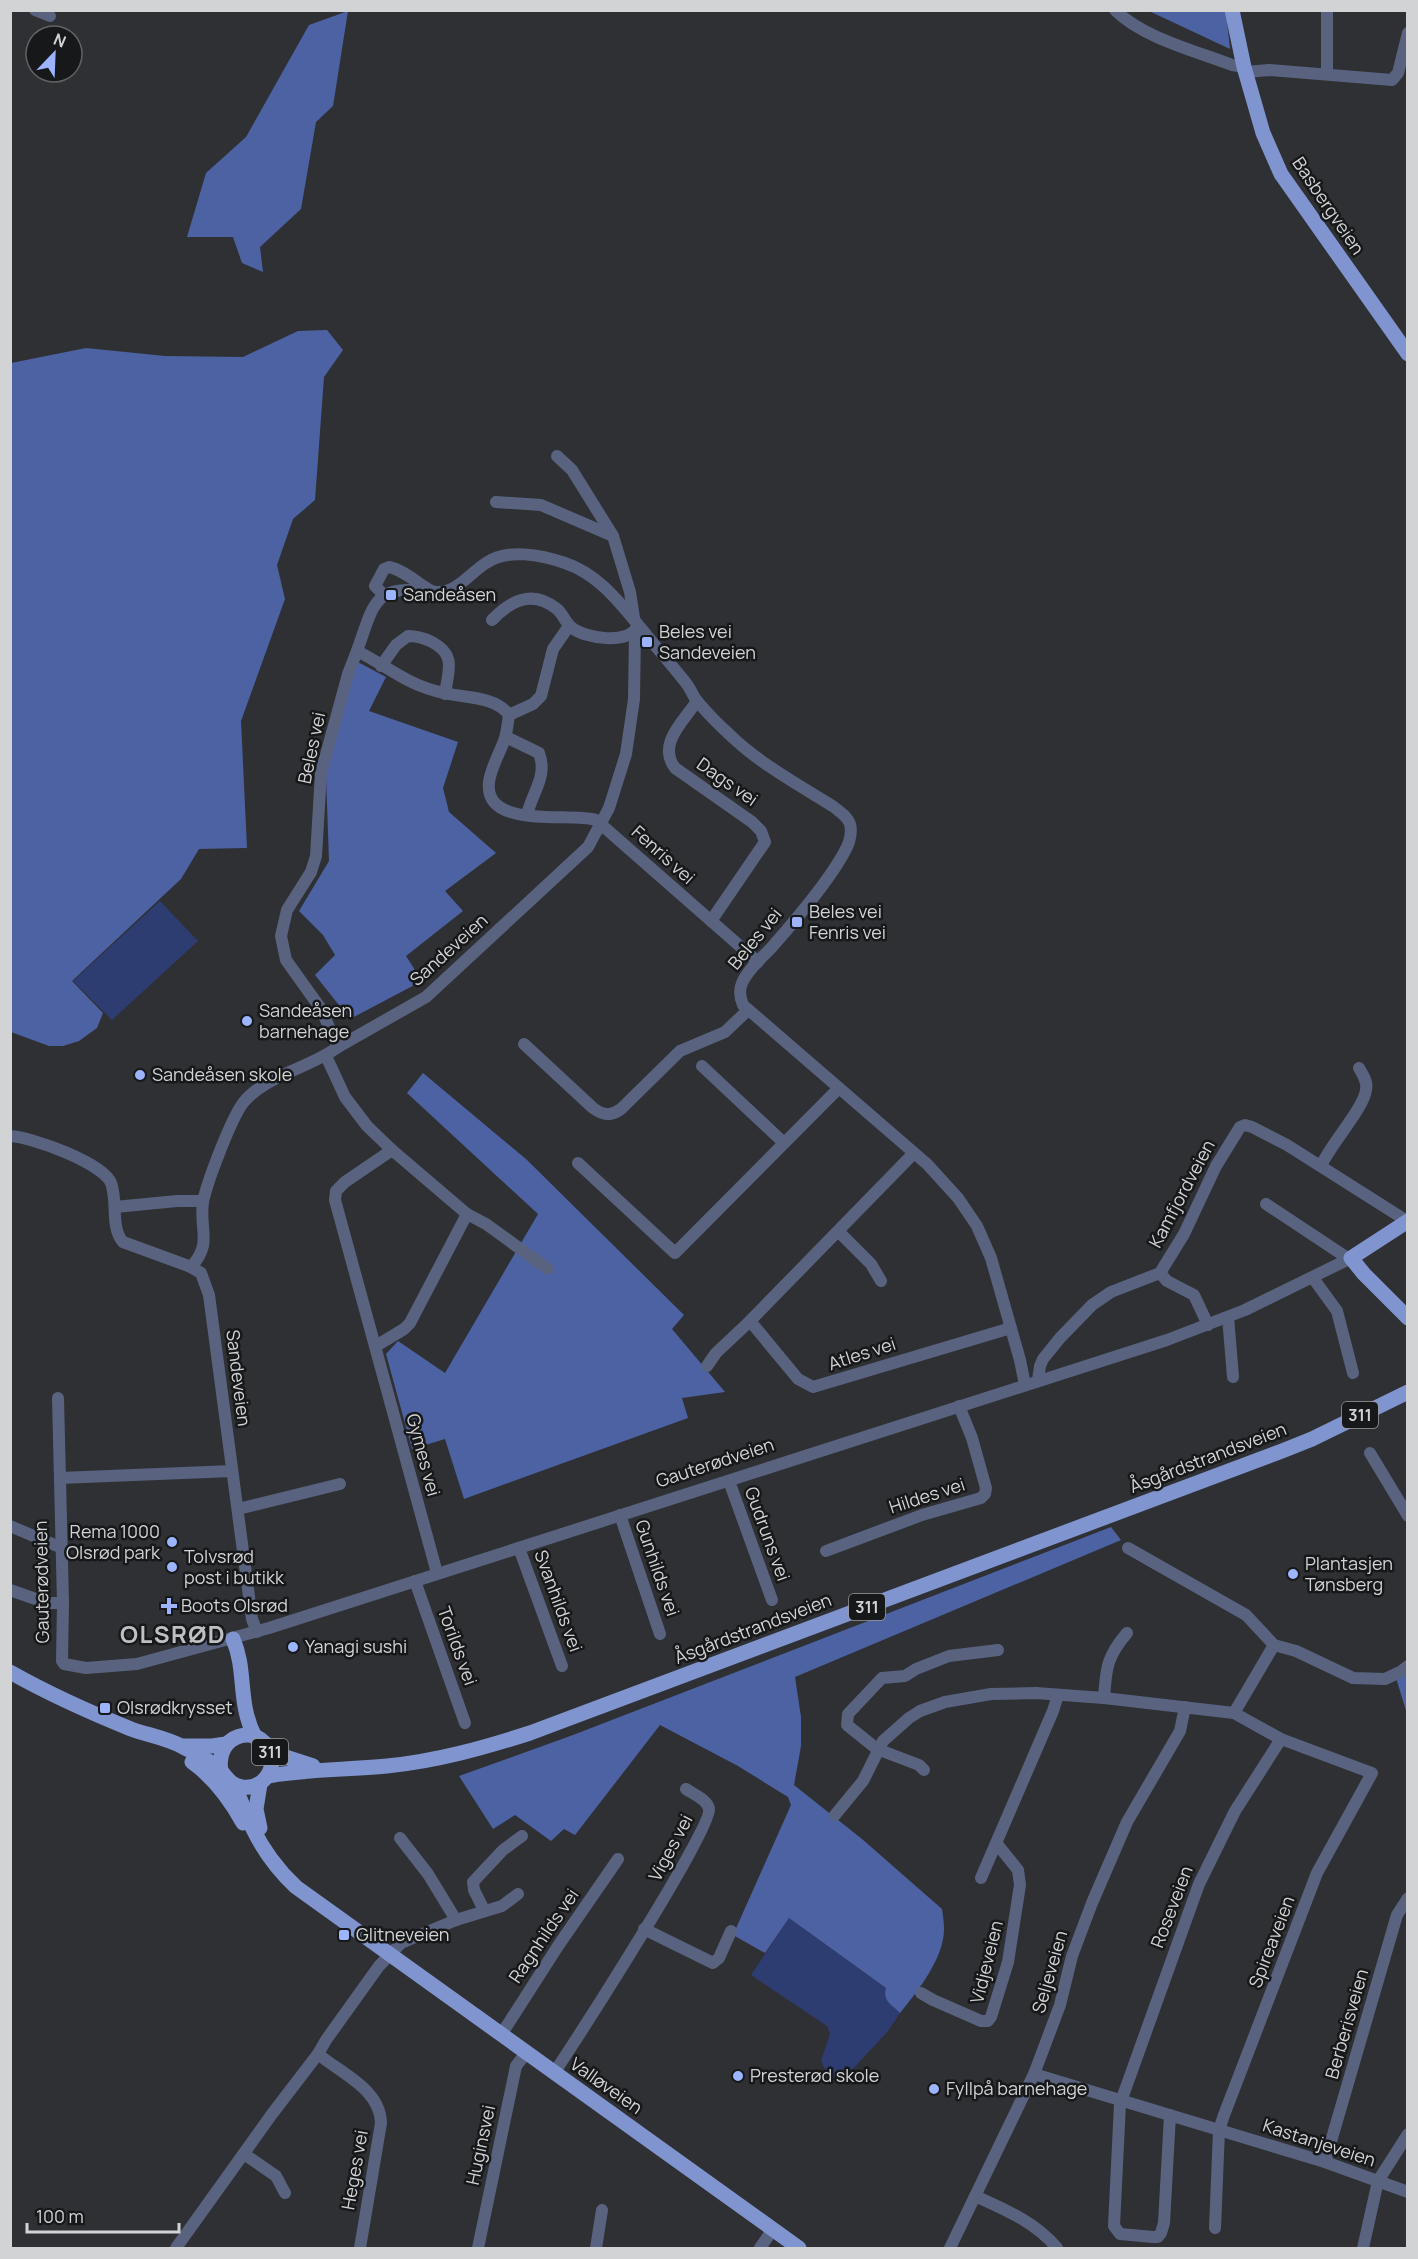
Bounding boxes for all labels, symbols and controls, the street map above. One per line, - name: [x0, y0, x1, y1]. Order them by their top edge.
- north arrow: [24, 24, 84, 84]
- text: N: [50, 28, 69, 53]
- street label: Basbergveien: [1287, 152, 1370, 259]
- place label: Sandeåsen: [403, 582, 496, 606]
- marker: Sandeåsen: [384, 588, 398, 602]
- place label: Beles vei Sandeveien: [659, 619, 756, 664]
- marker: Beles vei Sandeveien: [640, 635, 654, 649]
- street label: Beles vei: [292, 710, 330, 786]
- street label: Dags vei: [692, 751, 763, 811]
- street label: Fenris vei: [627, 820, 700, 889]
- place label: Beles vei Fenris vei: [809, 899, 886, 944]
- street label: Beles vei: [722, 903, 786, 974]
- street label: Sandeveien: [404, 908, 492, 991]
- marker: Beles vei Fenris vei: [790, 915, 804, 929]
- place label: Sandeåsen barnehage: [259, 998, 352, 1043]
- marker: Sandeåsen barnehage: [240, 1014, 254, 1028]
- place label: Sandeåsen skole: [152, 1062, 292, 1086]
- marker: Sandeåsen skole: [133, 1068, 147, 1082]
- street label: Kamfjordveien: [1143, 1135, 1220, 1252]
- street label: Sandeveien: [221, 1328, 257, 1427]
- street label: Atles vei: [825, 1331, 898, 1375]
- road number: 311: [1342, 1402, 1378, 1428]
- street label: Gymes vei: [401, 1411, 446, 1499]
- street label: Åsgårdstrandsveien: [1126, 1416, 1289, 1498]
- street label: Gauterødveien: [653, 1432, 777, 1492]
- street label: Hildes vei: [886, 1472, 968, 1519]
- street label: Gudruns vei: [740, 1483, 796, 1584]
- street label: Gunhilds vei: [630, 1516, 686, 1619]
- place label: Rema 1000 Olsrød park: [66, 1519, 161, 1564]
- street label: Gauterødveien: [28, 1520, 54, 1644]
- marker: Rema 1000 Olsrød park: [165, 1535, 179, 1549]
- place label: Tolvsrød post i butikk: [184, 1544, 285, 1589]
- street label: Svanhilds vei: [529, 1546, 588, 1655]
- place label: Plantasjen Tønsberg: [1305, 1551, 1393, 1596]
- marker: Tolvsrød post i butikk: [165, 1560, 179, 1574]
- marker: Plantasjen Tønsberg: [1286, 1567, 1300, 1581]
- street label: Åsgårdstrandsveien: [671, 1587, 834, 1669]
- place label: Boots Olsrød: [181, 1593, 288, 1617]
- road number: 311: [849, 1594, 885, 1620]
- marker: Boots Olsrød: [162, 1599, 176, 1613]
- street label: Torilds vei: [433, 1603, 483, 1688]
- district label: OLSRØD: [120, 1617, 226, 1650]
- place label: Yanagi sushi: [305, 1634, 407, 1658]
- marker: Yanagi sushi: [286, 1640, 300, 1654]
- place label: Olsrødkrysset: [117, 1695, 233, 1719]
- marker: Olsrødkrysset: [98, 1701, 112, 1715]
- road number: 311: [252, 1739, 288, 1765]
- street label: Viges vei: [643, 1810, 698, 1885]
- street label: Roseveien: [1144, 1862, 1198, 1951]
- street label: Ragnhilds vei: [503, 1884, 584, 1987]
- street label: Spireaveien: [1243, 1892, 1300, 1991]
- street label: Vidjeveien: [964, 1918, 1008, 2006]
- place label: Glitneveien: [356, 1922, 450, 1946]
- marker: Glitneveien: [337, 1928, 351, 1942]
- street label: Seljeveien: [1026, 1928, 1072, 2016]
- street label: Berberisveien: [1319, 1966, 1373, 2082]
- street label: Valløveien: [566, 2051, 648, 2119]
- place label: Presterød skole: [750, 2063, 879, 2087]
- marker: Presterød skole: [731, 2069, 745, 2083]
- place label: Fyllpå barnehage: [946, 2076, 1087, 2100]
- marker: Fyllpå barnehage: [927, 2082, 941, 2096]
- street label: Huginsvei: [460, 2103, 500, 2187]
- street label: Kastanjeveien: [1260, 2113, 1379, 2172]
- street label: Heges vei: [335, 2128, 373, 2212]
- scale bar: [27, 2196, 178, 2234]
- text: 100 m: [36, 2204, 84, 2228]

